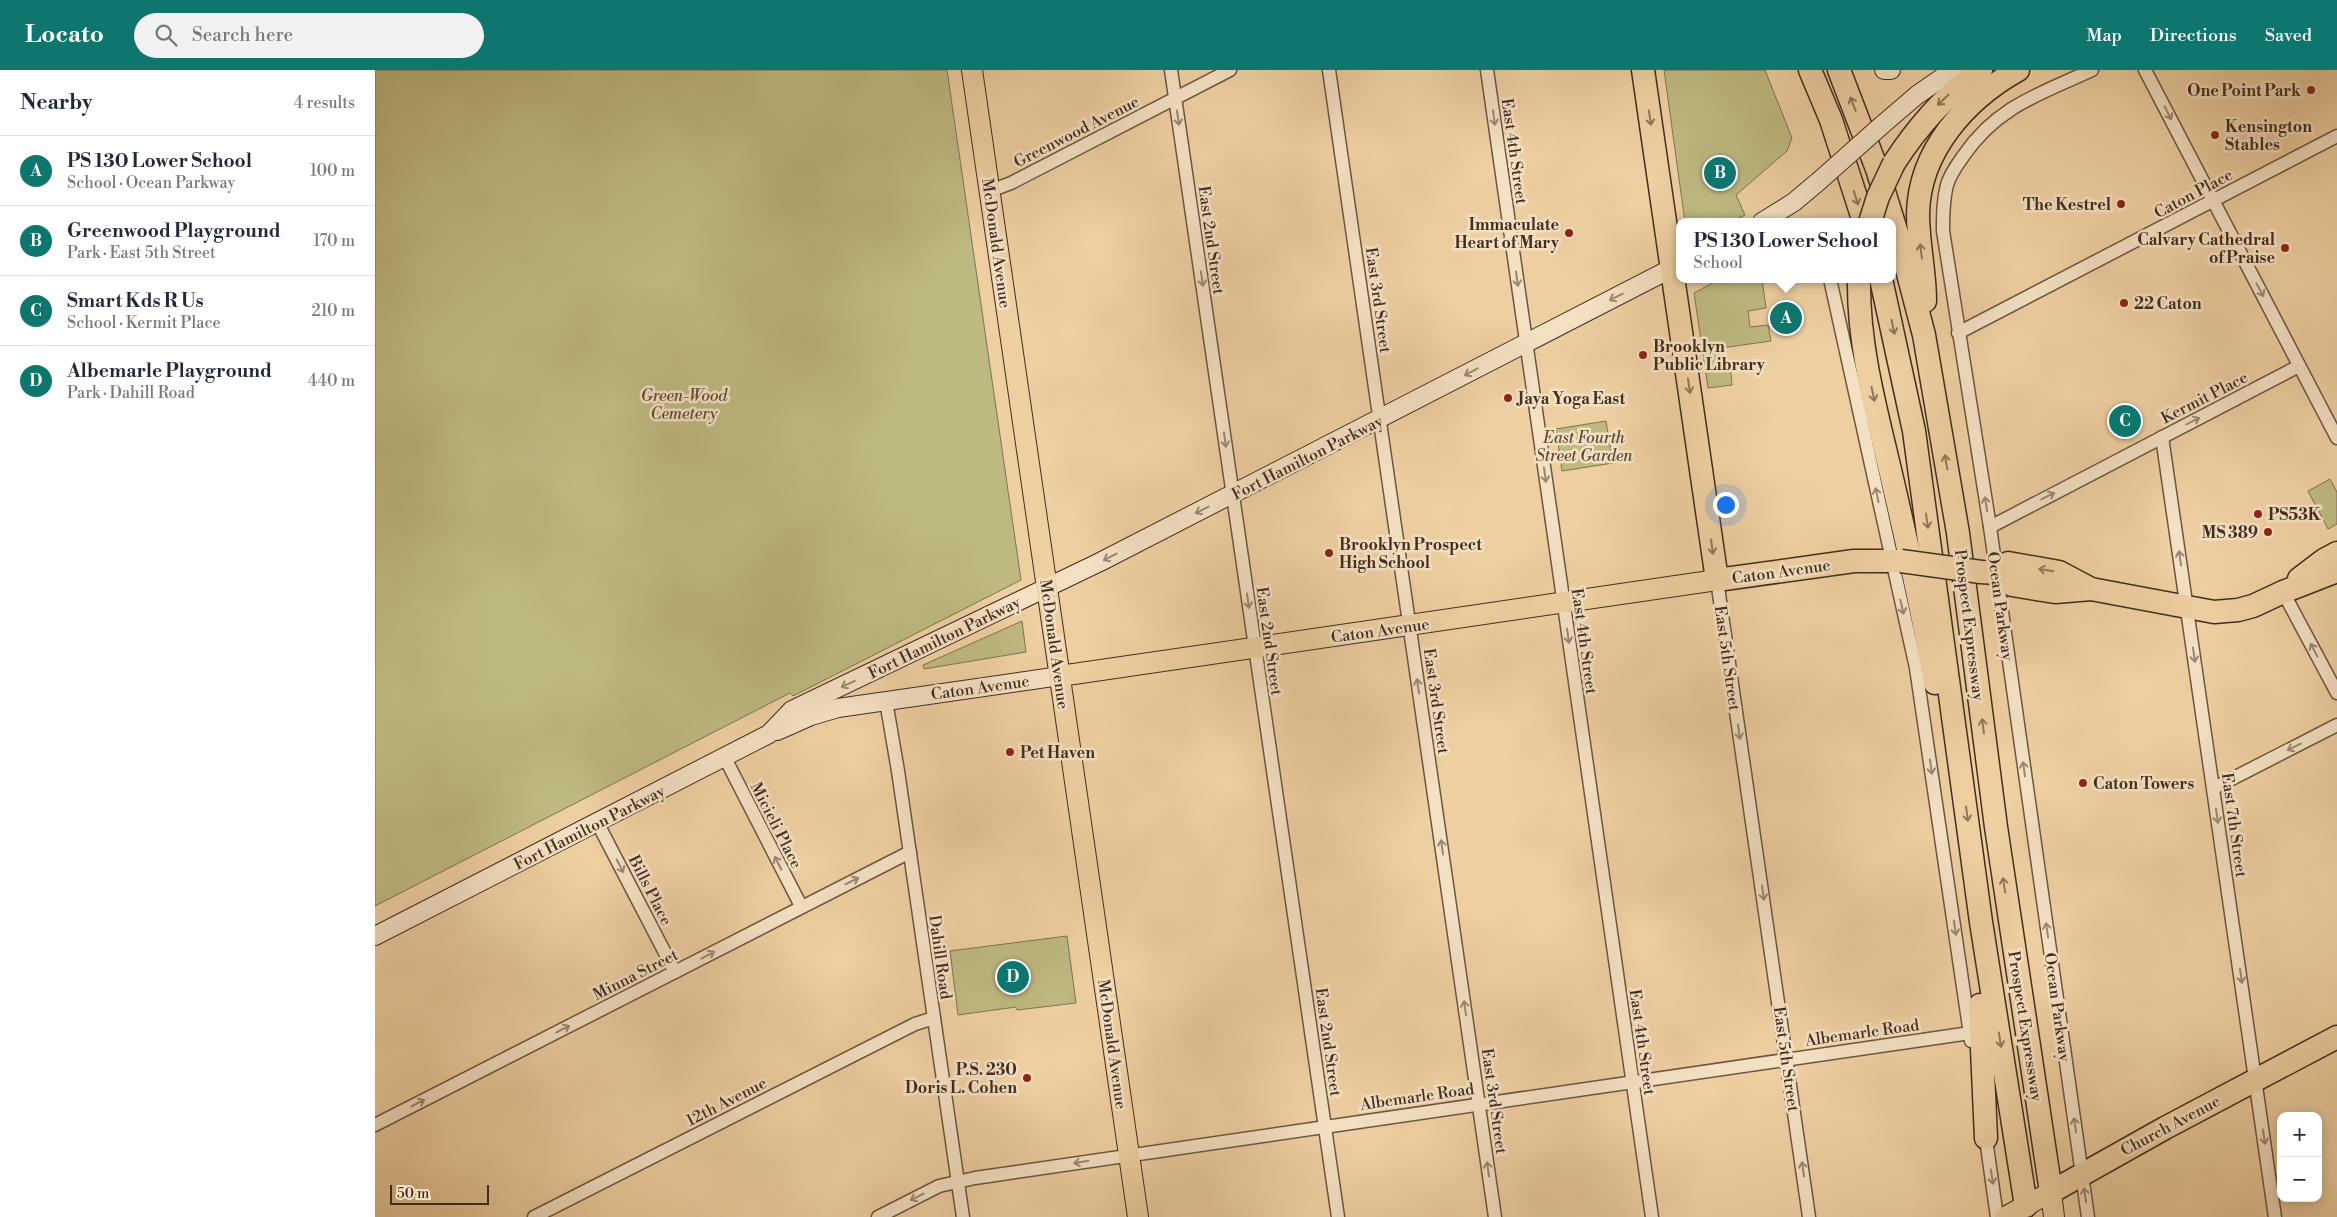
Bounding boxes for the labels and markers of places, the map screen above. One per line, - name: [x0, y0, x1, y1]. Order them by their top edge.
- place label: One Point Park: [2187, 81, 2302, 101]
- marker: One Point Park: [2305, 84, 2317, 96]
- place label: Kensington Stables: [2225, 117, 2312, 155]
- marker: Kensington Stables: [2209, 129, 2221, 141]
- pin: B: [1704, 154, 1736, 192]
- place label: The Kestrel: [2023, 195, 2112, 215]
- marker: The Kestrel: [2115, 198, 2127, 210]
- place label: Immaculate Heart of Mary: [1454, 215, 1560, 253]
- marker: Immaculate Heart of Mary: [1563, 227, 1575, 239]
- place label: Calvary Cathedral of Praise: [2137, 230, 2276, 268]
- marker: Calvary Cathedral of Praise: [2279, 242, 2291, 254]
- place label: 22 Caton: [2134, 294, 2202, 314]
- marker: 22 Caton: [2118, 297, 2130, 309]
- pin: A: [1770, 299, 1802, 337]
- place label: Brooklyn Public Library: [1653, 337, 1766, 375]
- marker: Brooklyn Public Library: [1637, 349, 1649, 361]
- place label: Jaya Yoga East: [1516, 389, 1625, 409]
- marker: Jaya Yoga East: [1502, 392, 1514, 404]
- pin: C: [2109, 402, 2141, 440]
- place label: PS53K: [2268, 505, 2322, 525]
- marker: PS53K: [2252, 508, 2264, 520]
- place label: MS 389: [2202, 523, 2258, 543]
- marker: MS 389: [2262, 526, 2274, 538]
- place label: Brooklyn Prospect High School: [1339, 535, 1482, 573]
- marker: Brooklyn Prospect High School: [1323, 547, 1335, 559]
- place label: Pet Haven: [1020, 743, 1095, 763]
- marker: Pet Haven: [1004, 746, 1016, 758]
- place label: Caton Towers: [2093, 774, 2194, 794]
- marker: Caton Towers: [2077, 777, 2089, 789]
- pin: D: [997, 958, 1029, 996]
- place label: P.S. 230 Doris L. Cohen: [905, 1060, 1017, 1098]
- marker: P.S. 230 Doris L. Cohen: [1021, 1072, 1033, 1084]

